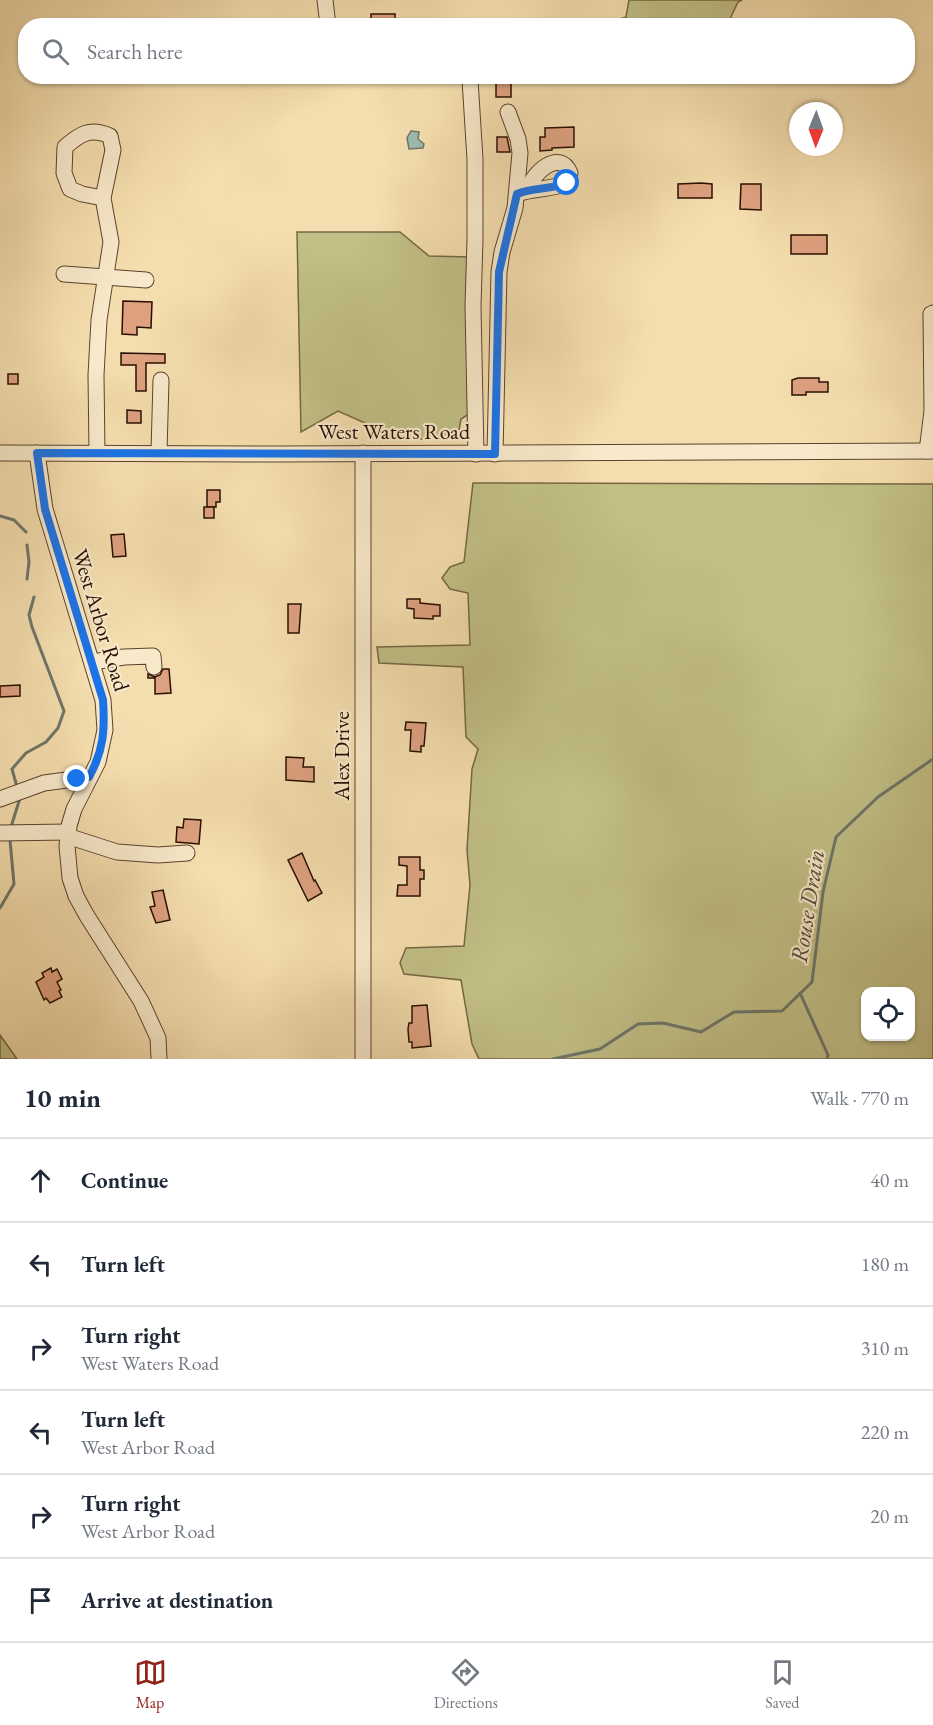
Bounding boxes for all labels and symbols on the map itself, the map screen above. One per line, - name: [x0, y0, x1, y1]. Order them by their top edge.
- north arrow: [789, 102, 843, 156]
- route start: [553, 169, 579, 195]
- street label: West Waters Road: [318, 417, 471, 446]
- street label: West Arbor Road: [66, 545, 137, 696]
- street label: Alex Drive: [327, 711, 356, 802]
- route end: [63, 765, 89, 791]
- water label: Rouse Drain: [783, 847, 831, 965]

